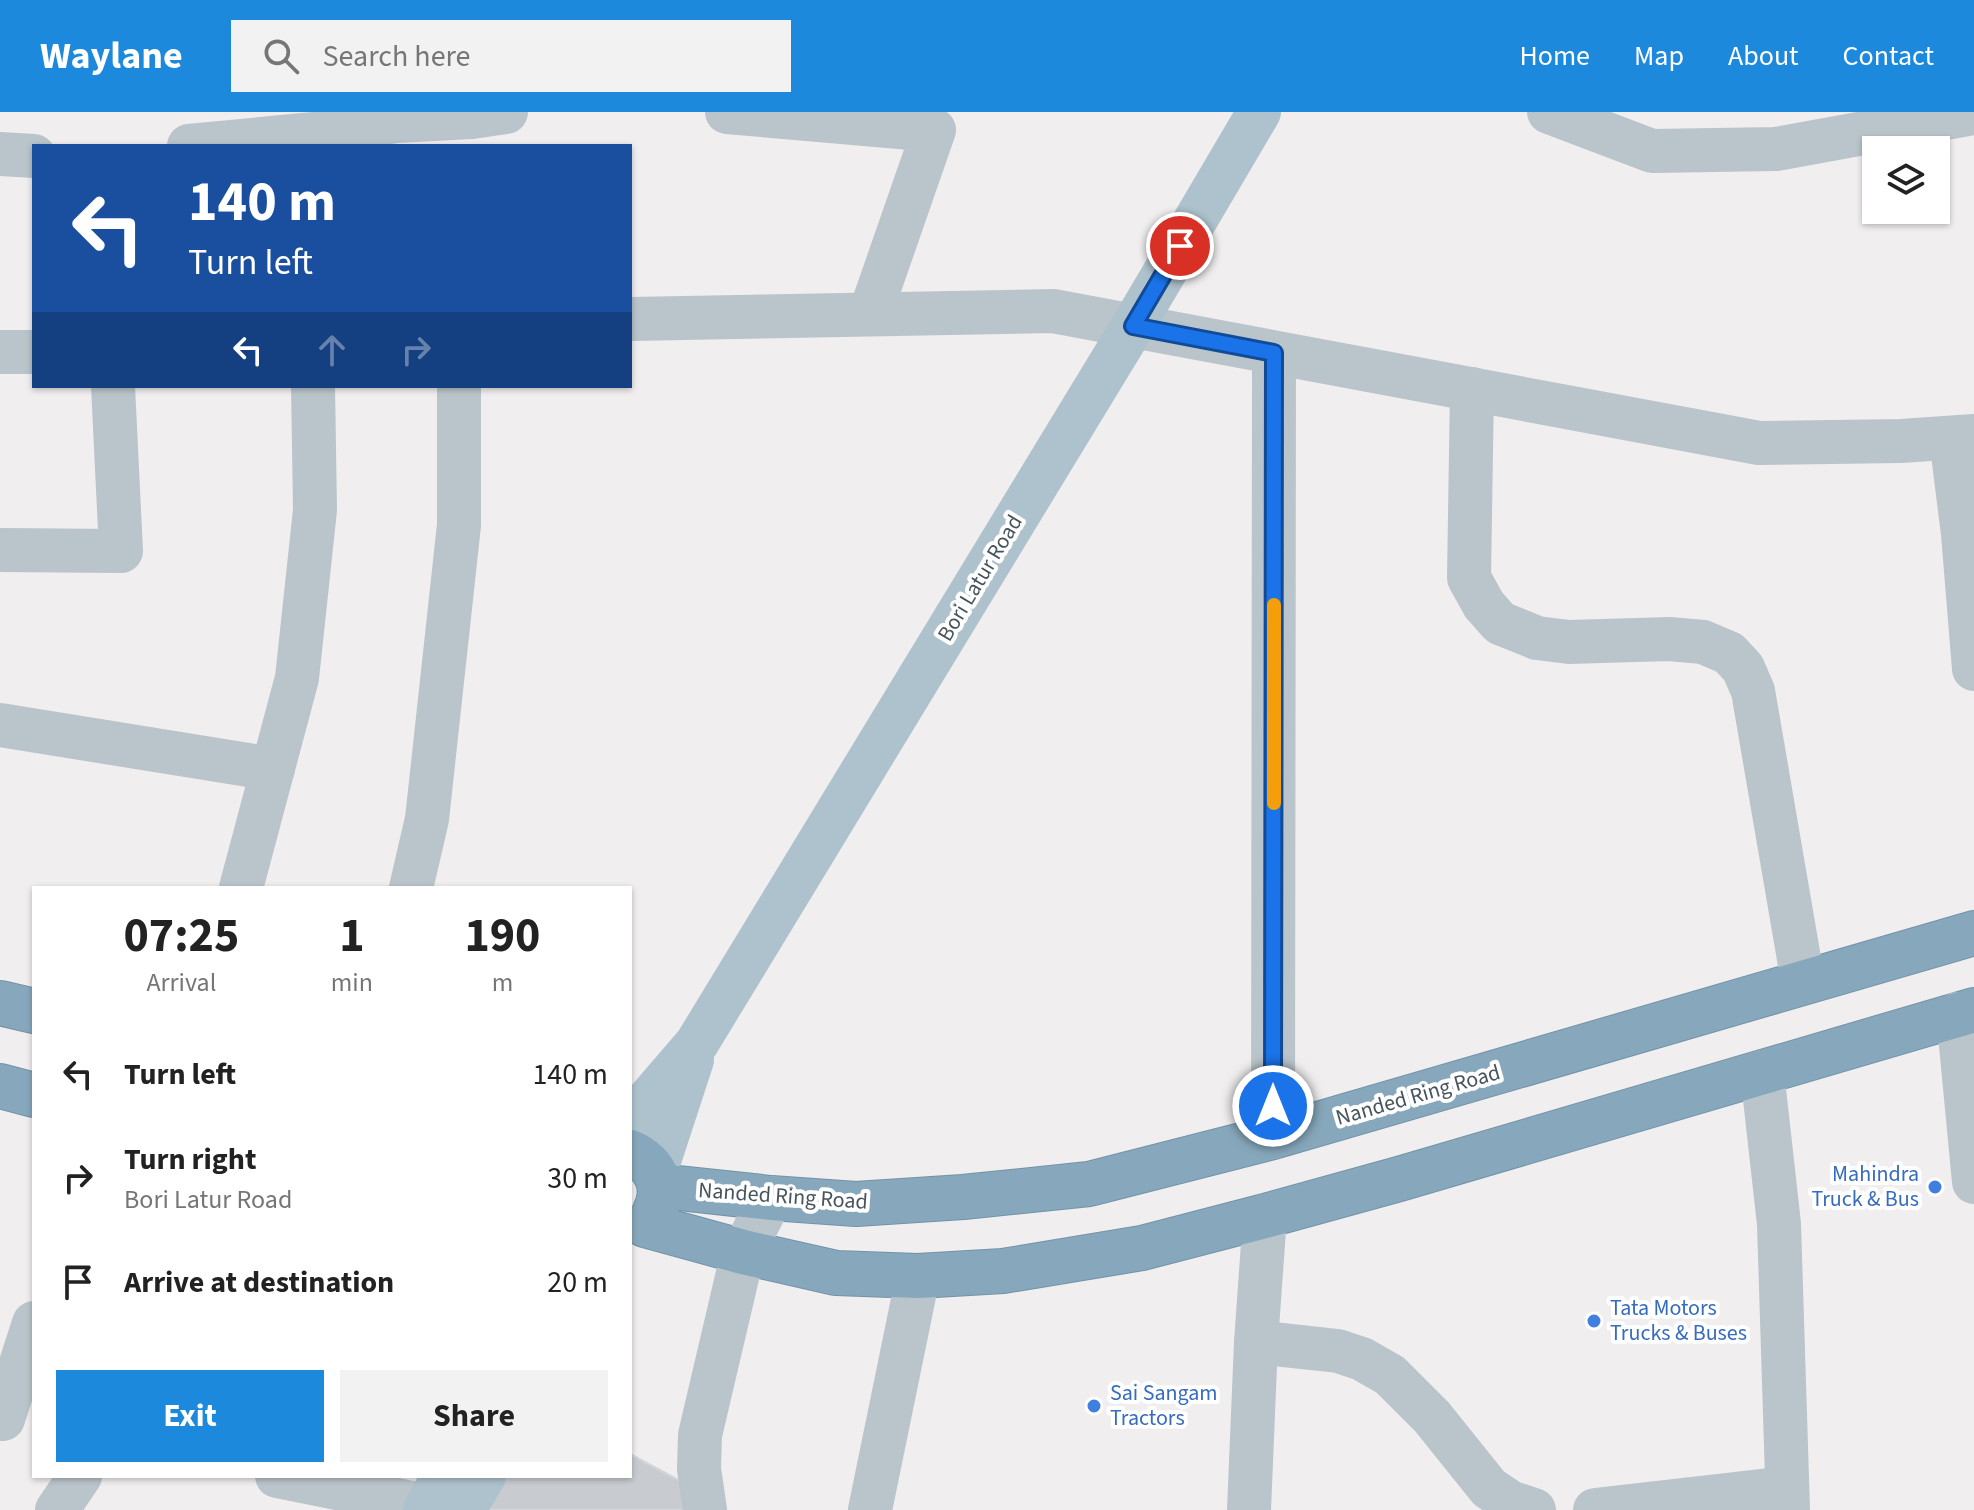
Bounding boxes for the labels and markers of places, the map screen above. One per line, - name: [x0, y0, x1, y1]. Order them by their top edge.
- pin: [1146, 212, 1214, 280]
- place label: Mahindra Truck & Bus: [1811, 1158, 1919, 1215]
- marker: Mahindra Truck & Bus: [1926, 1178, 1944, 1196]
- place label: Tata Motors Trucks & Buses: [1610, 1292, 1747, 1349]
- marker: Tata Motors Trucks & Buses: [1585, 1312, 1603, 1330]
- place label: Sai Sangam Tractors: [1110, 1377, 1218, 1434]
- marker: Sai Sangam Tractors: [1085, 1397, 1103, 1415]

